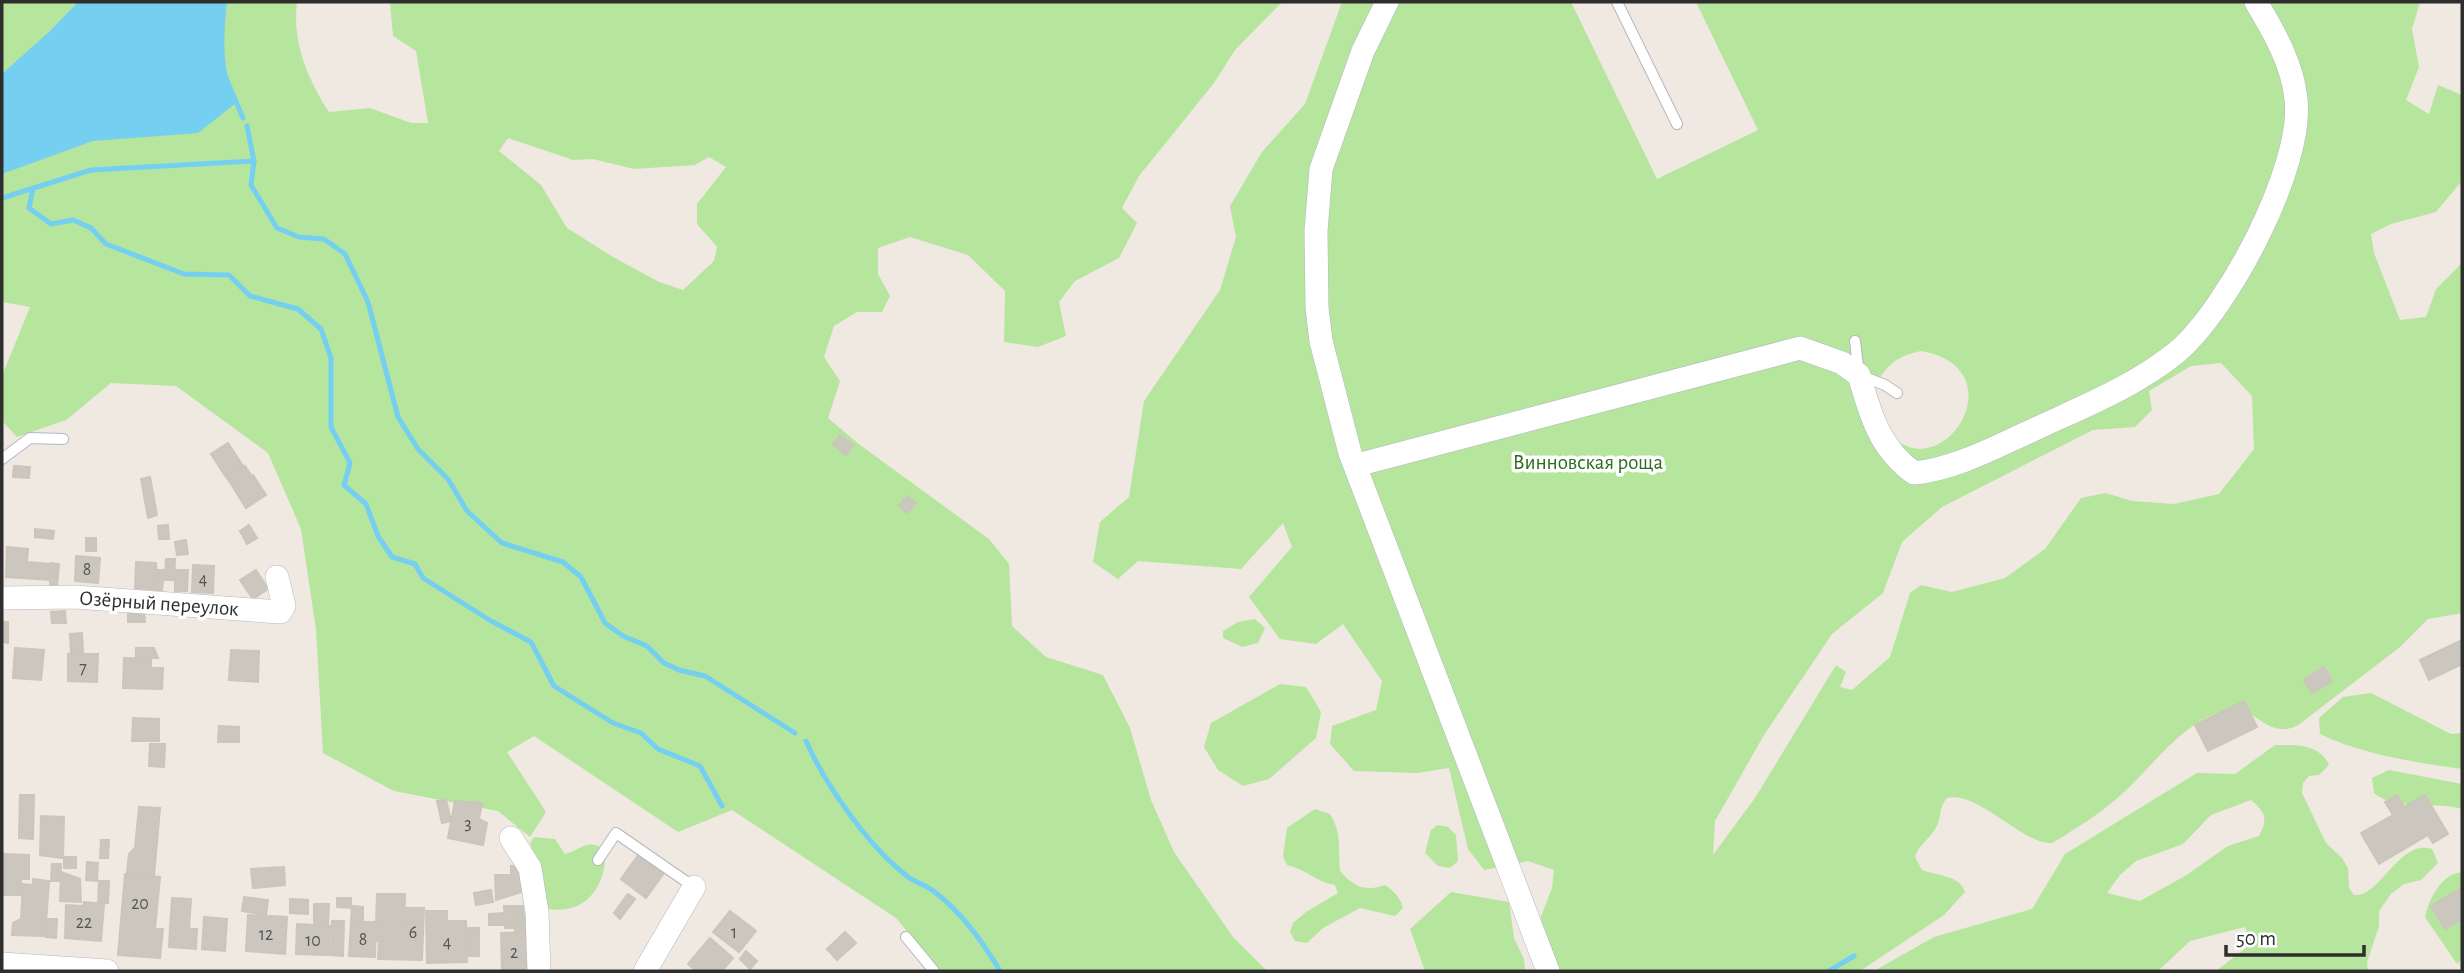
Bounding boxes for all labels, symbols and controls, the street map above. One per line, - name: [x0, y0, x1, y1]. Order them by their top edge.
- park label: Винновская роща: [1513, 452, 1664, 473]
- house number: 8: [83, 561, 91, 579]
- house number: 4: [199, 571, 208, 589]
- street label: Озёрный переулок: [79, 587, 240, 620]
- house number: 7: [79, 660, 87, 678]
- house number: 3: [464, 815, 472, 833]
- house number: 20: [131, 895, 149, 913]
- house number: 22: [76, 914, 92, 932]
- scale bar: [2226, 914, 2364, 958]
- house number: 6: [409, 924, 417, 942]
- house number: 1: [731, 924, 737, 942]
- house number: 12: [259, 926, 273, 944]
- text: 50 m: [2236, 928, 2276, 949]
- house number: 8: [359, 931, 367, 949]
- house number: 10: [305, 932, 321, 950]
- house number: 4: [443, 934, 452, 952]
- house number: 2: [510, 944, 518, 962]

